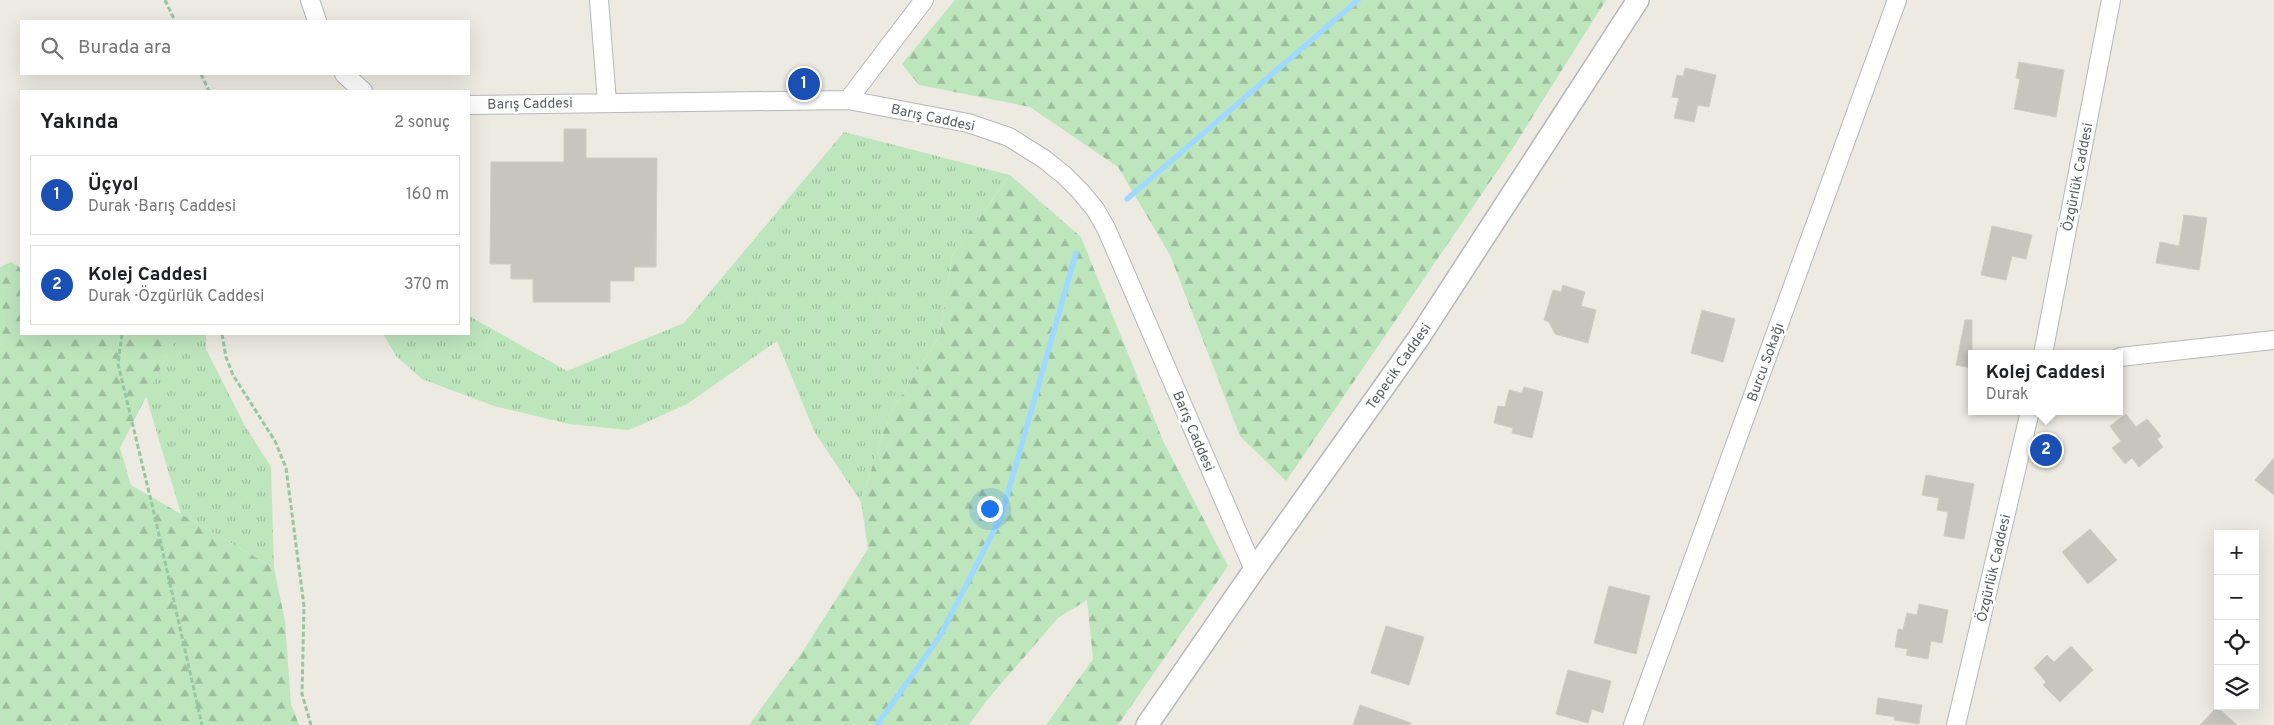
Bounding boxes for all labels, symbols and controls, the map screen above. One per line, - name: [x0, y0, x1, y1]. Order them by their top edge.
- search box: [20, 20, 470, 75]
- icon: search: [38, 34, 66, 62]
- text: Burada ara: [78, 36, 171, 60]
- pin: 1: [788, 65, 820, 103]
- street label: Barış Caddesi: [487, 95, 573, 114]
- street label: Barış Caddesi: [889, 101, 976, 136]
- text: Yakında: [40, 109, 119, 136]
- text: 2 sonuç: [394, 113, 450, 133]
- street label: Özgürlük Caddesi: [2059, 121, 2097, 233]
- text: Üçyol: [88, 173, 139, 197]
- text: 1: [54, 185, 60, 205]
- text: 160 m: [406, 185, 449, 205]
- text: Durak · Barış Caddesi: [88, 197, 236, 217]
- text: Kolej Caddesi: [88, 263, 208, 287]
- text: 2: [52, 275, 62, 295]
- text: 370 m: [404, 275, 449, 295]
- text: Durak · Özgürlük Caddesi: [88, 287, 264, 307]
- street label: Tepecik Caddesi: [1363, 320, 1435, 413]
- street label: Burcu Sokağı: [1744, 321, 1788, 404]
- popup: [1968, 350, 2123, 415]
- text: Kolej Caddesi: [1986, 361, 2105, 385]
- text: Durak: [1986, 385, 2029, 405]
- street label: Barış Caddesi: [1168, 389, 1217, 474]
- pin: 2: [2030, 431, 2062, 469]
- your location: [977, 496, 1003, 522]
- street label: Özgürlük Caddesi: [1973, 513, 2015, 624]
- map controls: [2214, 530, 2259, 710]
- button: +: [2214, 530, 2259, 575]
- button: −: [2214, 575, 2259, 620]
- button: locate: [2214, 620, 2259, 665]
- button: layers: [2214, 665, 2259, 710]

